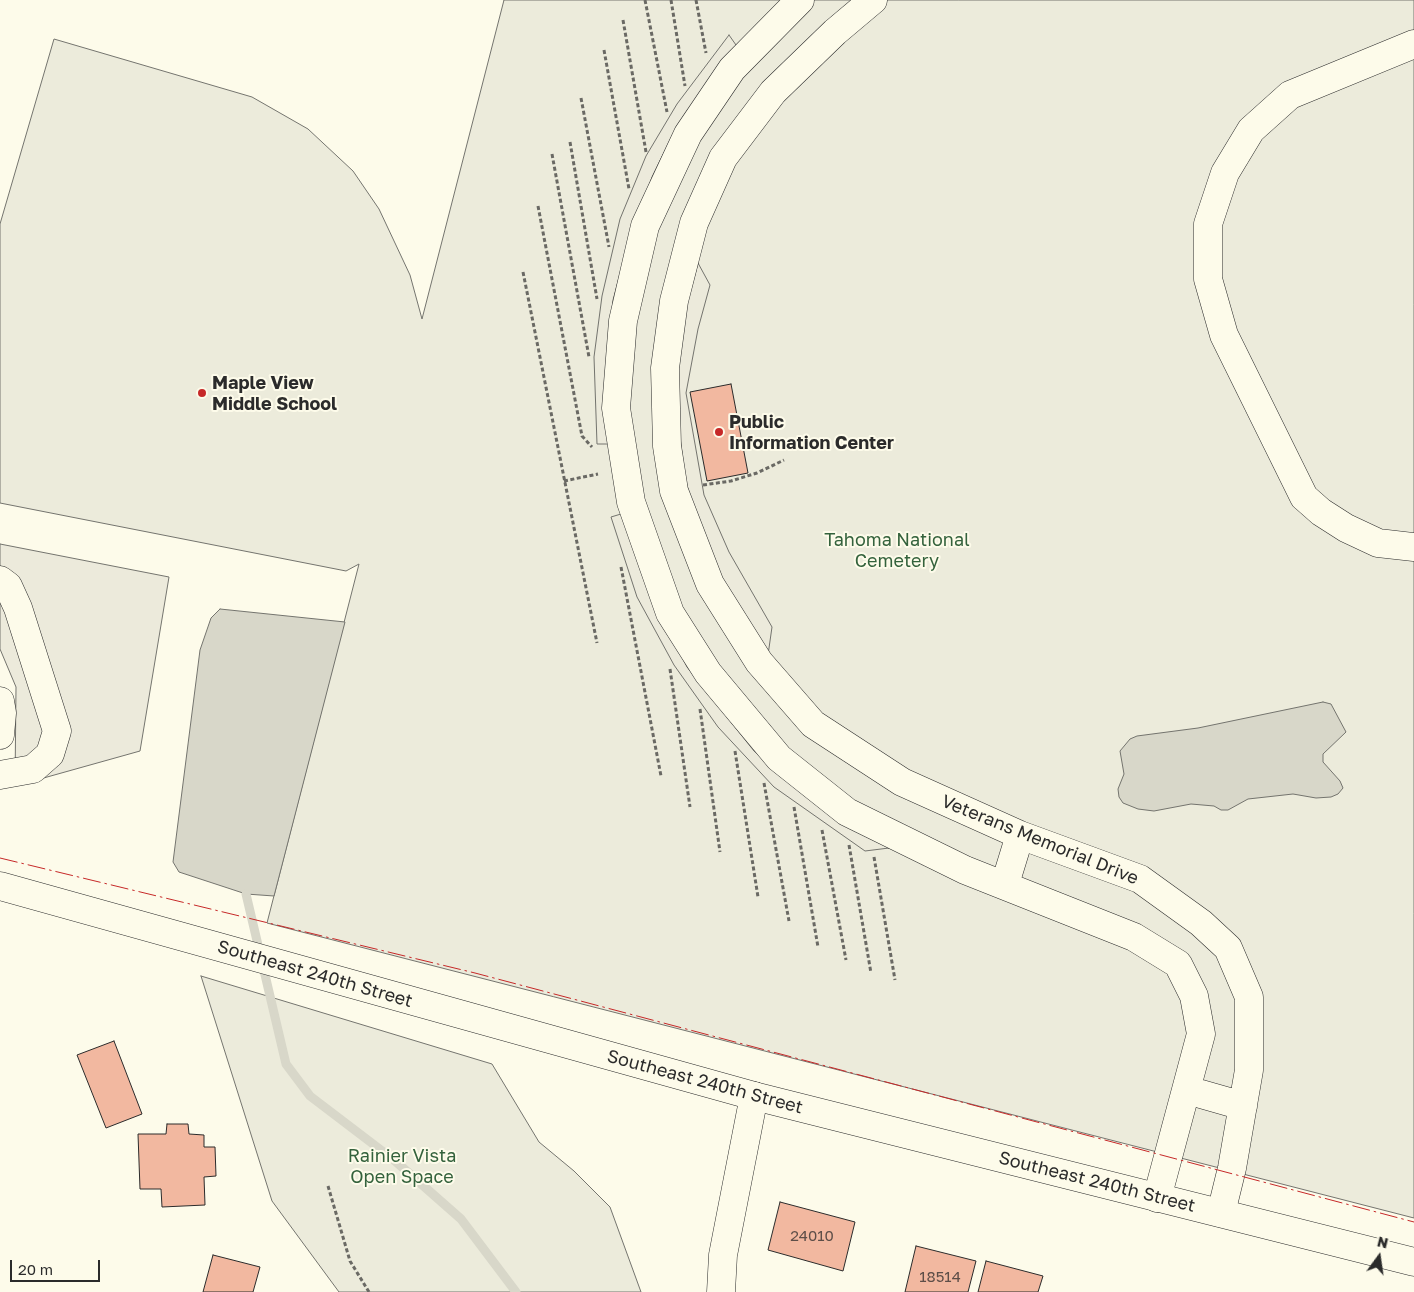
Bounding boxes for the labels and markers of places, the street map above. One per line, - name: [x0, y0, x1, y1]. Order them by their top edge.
- place label: Maple View Middle School: [212, 372, 337, 414]
- marker: Maple View Middle School: [196, 387, 208, 399]
- place label: Public Information Center: [729, 411, 894, 454]
- marker: Public Information Center: [713, 426, 725, 438]

